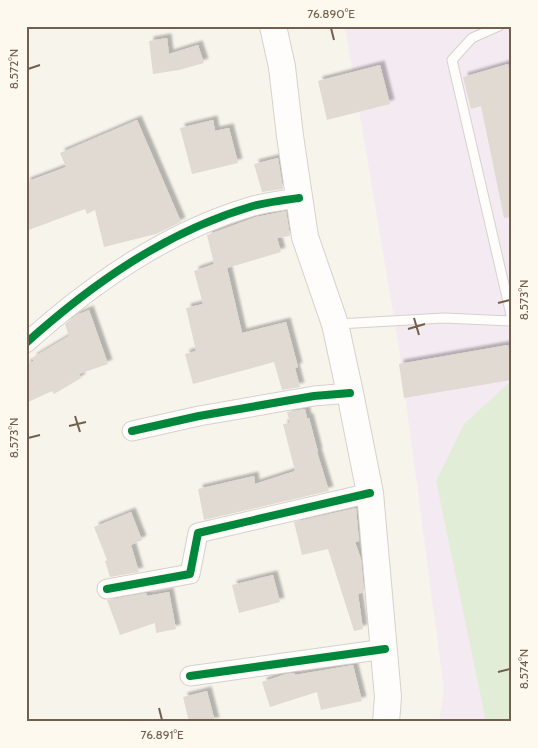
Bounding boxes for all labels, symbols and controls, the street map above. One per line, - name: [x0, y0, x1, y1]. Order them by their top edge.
- text: 76.890°E: [307, 6, 355, 21]
- text: 8.572°N: [6, 49, 21, 89]
- text: 8.573°N: [516, 280, 531, 320]
- text: 8.573°N: [6, 418, 21, 458]
- text: 8.574°N: [516, 649, 531, 689]
- text: 76.891°E: [140, 727, 184, 742]

